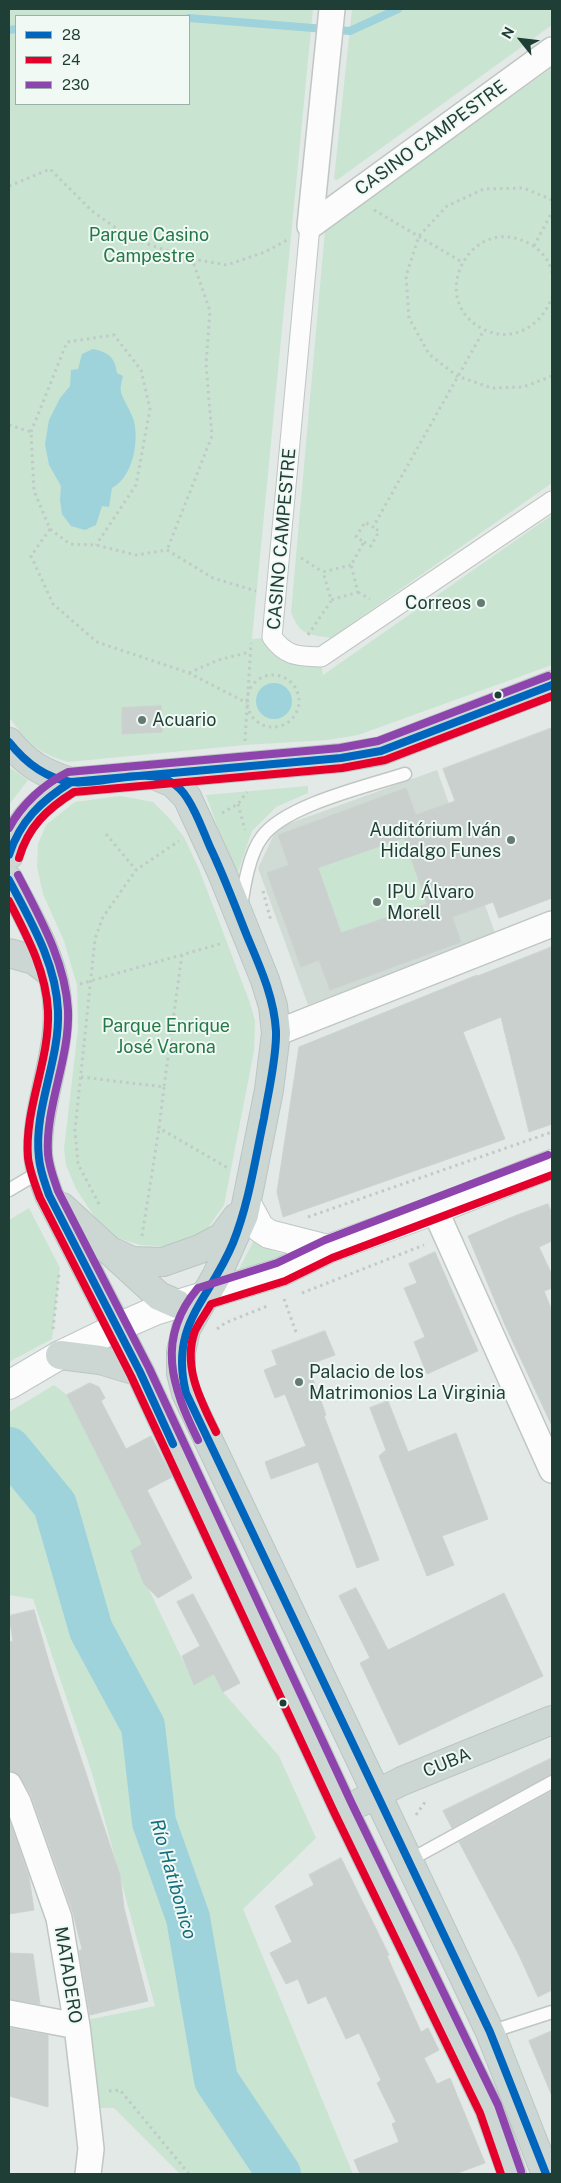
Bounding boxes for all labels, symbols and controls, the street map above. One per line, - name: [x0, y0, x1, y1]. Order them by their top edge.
- legend: [15, 15, 190, 105]
- north arrow: [496, 15, 546, 65]
- text: N: [498, 24, 518, 41]
- text: 28: [62, 26, 81, 43]
- text: 24: [62, 51, 80, 68]
- text: 230: [62, 76, 89, 93]
- street label: CASINO CAMPESTRE: [351, 76, 511, 200]
- park label: Parque Casino Campestre: [89, 224, 209, 266]
- street label: CASINO CAMPESTRE: [263, 447, 301, 631]
- place label: Correos: [405, 592, 471, 614]
- marker: Correos: [475, 597, 487, 609]
- unlabelled marker: [493, 690, 503, 700]
- place label: Acuario: [152, 709, 216, 731]
- marker: Acuario: [136, 714, 148, 726]
- place label: Auditórium Iván Hidalgo Funes: [369, 819, 501, 862]
- marker: Auditórium Iván Hidalgo Funes: [505, 834, 517, 846]
- place label: IPU Álvaro Morell: [387, 881, 474, 924]
- marker: IPU Álvaro Morell: [371, 896, 383, 908]
- park label: Parque Enrique José Varona: [102, 1015, 230, 1058]
- place label: Palacio de los Matrimonios La Virginia: [309, 1361, 506, 1404]
- marker: Palacio de los Matrimonios La Virginia: [293, 1376, 305, 1388]
- unlabelled marker: [278, 1698, 288, 1708]
- street label: CUBA: [420, 1744, 474, 1782]
- water label: Río Hatibonico: [145, 1816, 201, 1942]
- street label: MATADERO: [50, 1925, 86, 2025]

